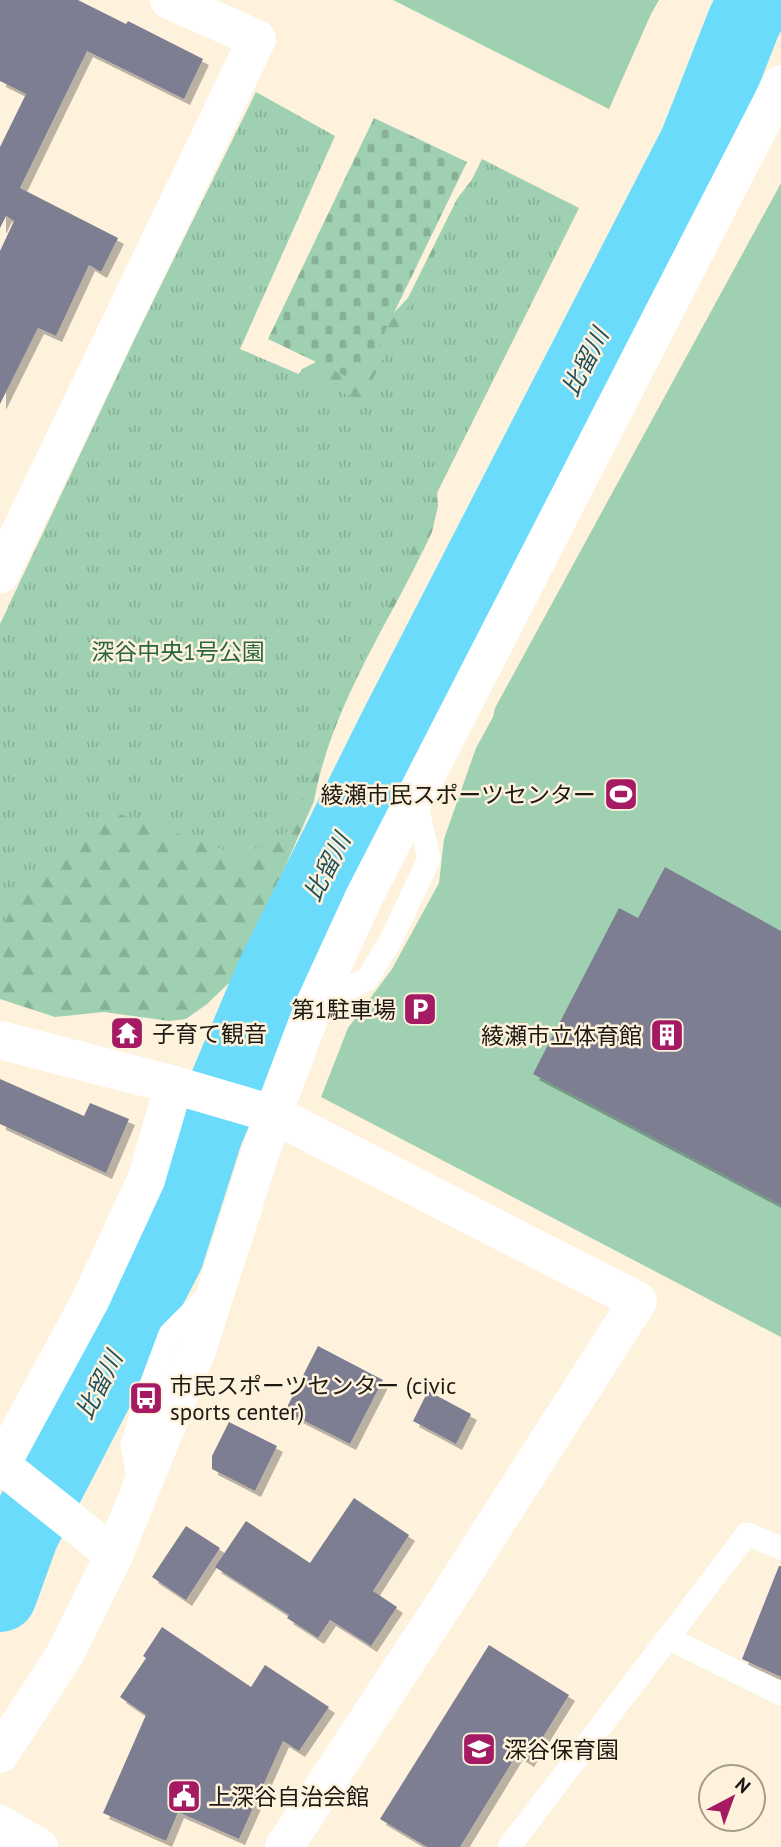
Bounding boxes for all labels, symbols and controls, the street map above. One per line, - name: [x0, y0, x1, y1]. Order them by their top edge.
- water label: 比留川: [555, 320, 617, 401]
- park label: 深谷中央1号公園: [91, 637, 265, 666]
- sports icon: 綾瀬市民スポーツセンター: [602, 775, 640, 813]
- place label: 綾瀬市民スポーツセンター: [320, 780, 596, 809]
- water label: 比留川: [297, 825, 359, 906]
- parking icon: 第1駐車場: [401, 990, 439, 1028]
- place label: 第1駐車場: [291, 995, 396, 1024]
- temple icon: 子育て観音: [108, 1014, 146, 1052]
- building icon: 綾瀬市立体育館: [648, 1016, 686, 1054]
- place label: 子育て観音: [152, 1019, 267, 1048]
- place label: 綾瀬市立体育館: [481, 1021, 642, 1050]
- water label: 比留川: [69, 1343, 131, 1424]
- place label: 市民スポーツセンター (civic sports center): [170, 1371, 456, 1426]
- bus stop icon: 市民スポーツセンター (civic sports center): [127, 1379, 165, 1417]
- school or university icon: 深谷保育園: [460, 1730, 498, 1768]
- place label: 深谷保育園: [504, 1735, 619, 1764]
- north arrow: [697, 1763, 767, 1833]
- text: N: [731, 1772, 756, 1798]
- public building icon: 上深谷自治会館: [165, 1777, 203, 1815]
- place label: 上深谷自治会館: [208, 1782, 369, 1811]

